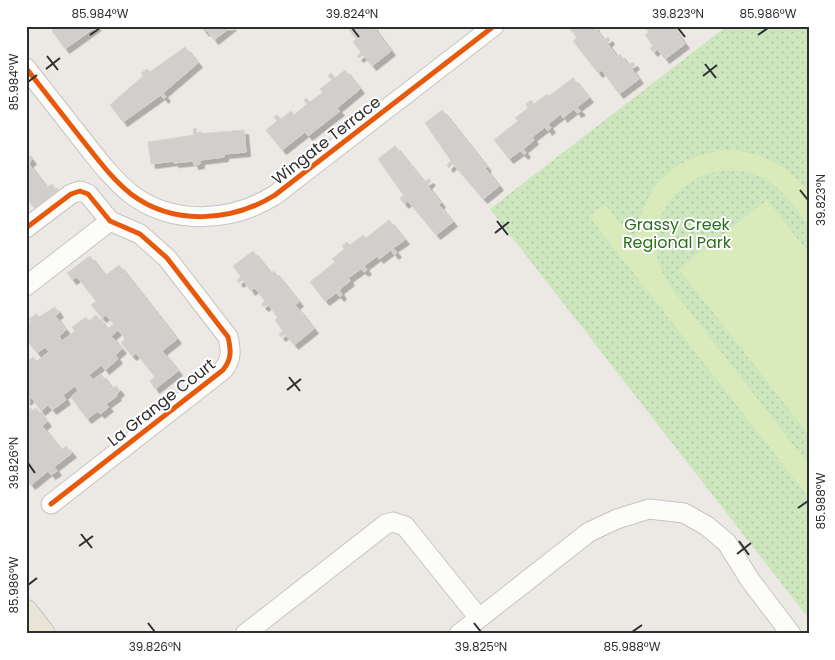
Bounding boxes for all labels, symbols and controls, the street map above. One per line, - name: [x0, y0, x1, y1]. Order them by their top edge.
- text: 85.984°W: [72, 5, 129, 22]
- text: 39.824°N: [326, 5, 378, 22]
- text: 39.823°N: [652, 5, 704, 22]
- text: 85.986°W: [739, 5, 797, 22]
- text: 85.984°W: [5, 53, 22, 110]
- street label: Wingate Terrace: [267, 91, 386, 190]
- text: 39.823°N: [812, 174, 829, 226]
- park label: Grassy Creek Regional Park: [623, 213, 732, 254]
- street label: La Grange Court: [103, 353, 220, 452]
- text: 39.826°N: [5, 437, 22, 489]
- text: 85.988°W: [812, 472, 829, 529]
- text: 85.986°W: [5, 556, 22, 614]
- text: 39.826°N: [129, 638, 181, 655]
- text: 39.825°N: [455, 638, 507, 655]
- text: 85.988°W: [604, 638, 661, 655]

